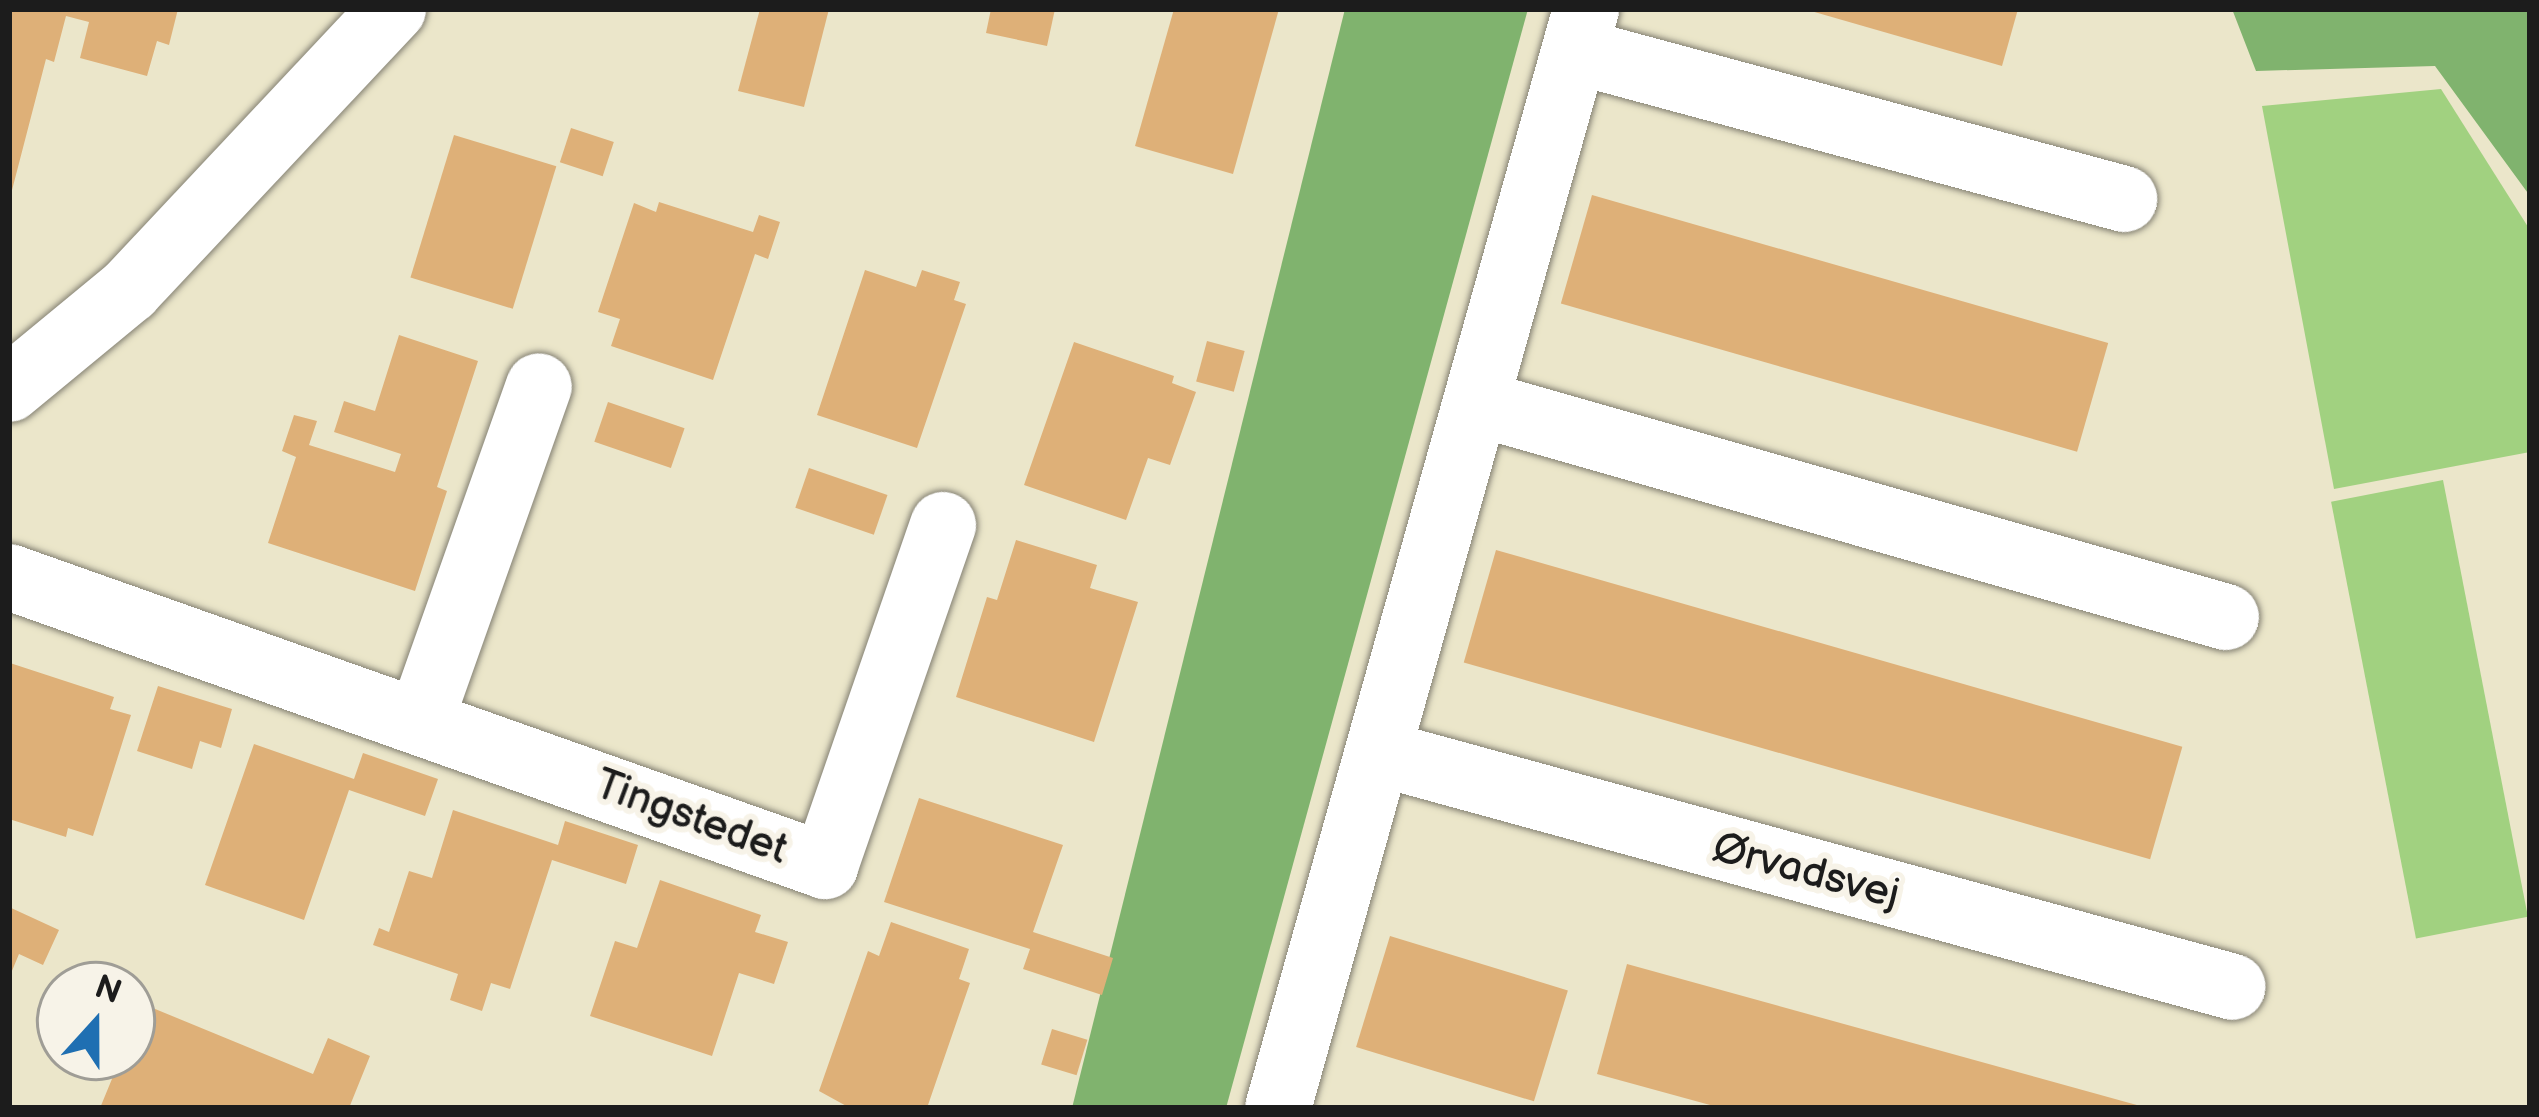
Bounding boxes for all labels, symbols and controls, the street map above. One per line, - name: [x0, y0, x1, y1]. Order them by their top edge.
- street label: Tingstedet: [588, 760, 794, 876]
- street label: Ørvadsvej: [1707, 823, 1905, 921]
- north arrow: [36, 961, 156, 1081]
- text: N: [89, 967, 127, 1013]

